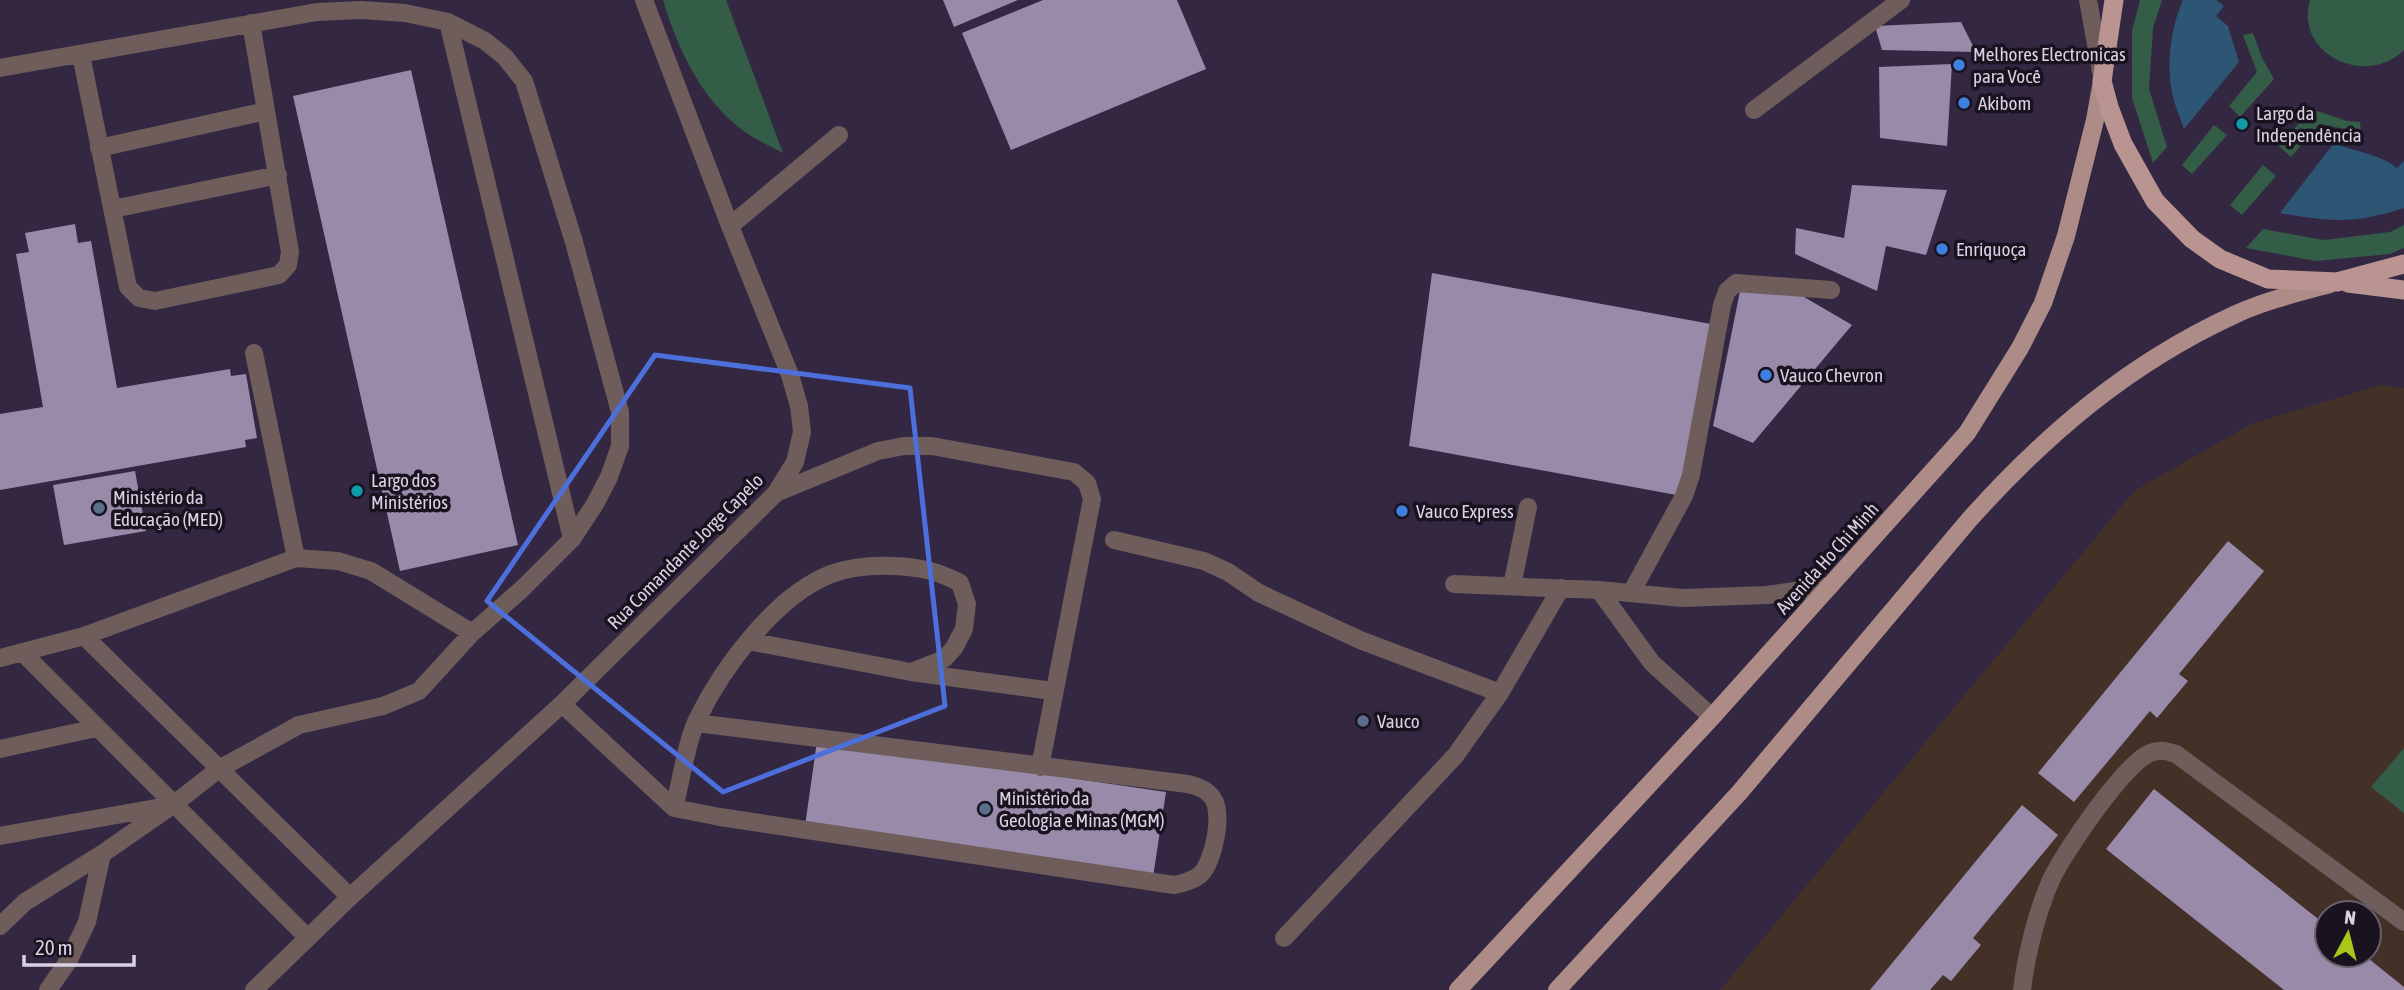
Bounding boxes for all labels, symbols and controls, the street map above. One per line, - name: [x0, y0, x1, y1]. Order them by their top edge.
- place label: Melhores Electronicas para Você: [1973, 43, 2126, 87]
- marker: Melhores Electronicas para Você: [1951, 57, 1967, 73]
- place label: Akibom: [1978, 92, 2031, 114]
- marker: Akibom: [1956, 95, 1972, 111]
- place label: Largo da Independência: [2256, 102, 2362, 146]
- marker: Largo da Independência: [2234, 116, 2250, 132]
- place label: Enriquoça: [1956, 238, 2026, 260]
- marker: Enriquoça: [1934, 241, 1950, 257]
- place label: Vauco Chevron: [1780, 364, 1883, 386]
- marker: Vauco Chevron: [1758, 367, 1774, 383]
- place label: Largo dos Ministérios: [371, 469, 448, 513]
- street label: Rua Comandante Jorge Capelo: [603, 469, 767, 633]
- marker: Largo dos Ministérios: [349, 483, 365, 499]
- place label: Ministério da Educação (MED): [113, 486, 223, 530]
- street label: Avenida Ho Chi Minh: [1771, 498, 1883, 618]
- marker: Ministério da Educação (MED): [91, 500, 107, 516]
- place label: Vauco Express: [1416, 500, 1514, 522]
- marker: Vauco Express: [1394, 503, 1410, 519]
- place label: Vauco: [1377, 710, 1420, 732]
- marker: Vauco: [1355, 713, 1371, 729]
- place label: Ministério da Geologia e Minas (MGM): [999, 787, 1165, 831]
- marker: Ministério da Geologia e Minas (MGM): [977, 801, 993, 817]
- north arrow: [2313, 899, 2383, 969]
- text: N: [2343, 906, 2357, 929]
- scale bar: [24, 923, 135, 967]
- text: 20 m: [35, 935, 73, 959]

